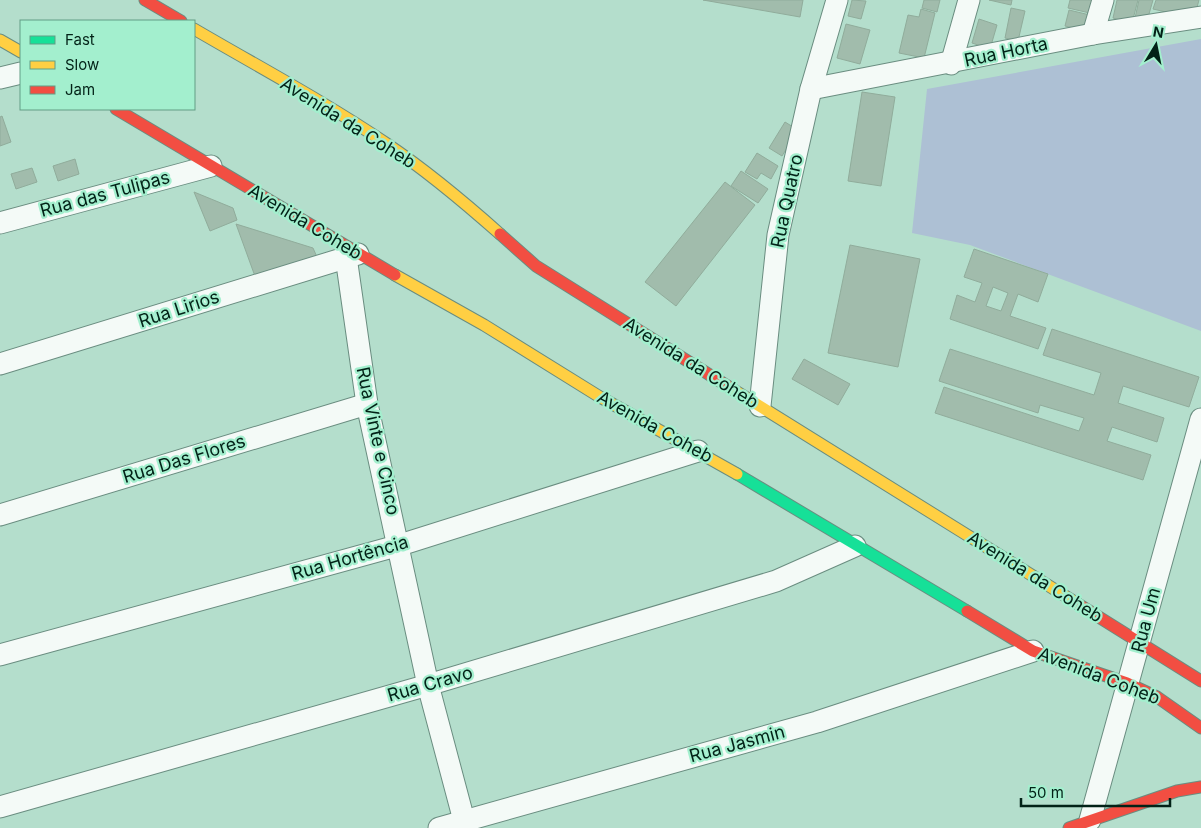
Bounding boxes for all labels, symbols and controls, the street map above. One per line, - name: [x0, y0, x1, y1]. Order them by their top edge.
- legend: [20, 20, 195, 110]
- north arrow: [1131, 20, 1181, 70]
- text: N: [1152, 22, 1165, 41]
- text: Fast: [65, 30, 95, 49]
- street label: Rua Horta: [962, 32, 1050, 71]
- text: Slow: [65, 55, 99, 74]
- street label: Avenida da Coheb: [277, 73, 420, 173]
- text: Jam: [65, 80, 95, 99]
- street label: Rua Quatro: [766, 152, 807, 250]
- street label: Rua das Tulipas: [38, 166, 172, 221]
- street label: Avenida Coheb: [245, 179, 366, 264]
- street label: Rua Lirios: [136, 286, 222, 331]
- street label: Avenida da Coheb: [620, 313, 763, 413]
- street label: Rua Vinte e Cinco: [353, 365, 404, 517]
- street label: Avenida Coheb: [594, 386, 717, 467]
- street label: Rua Das Flores: [120, 430, 248, 487]
- street label: Avenida da Coheb: [964, 527, 1107, 627]
- street label: Rua Hortência: [289, 531, 411, 584]
- street label: Rua Um: [1127, 585, 1164, 655]
- street label: Avenida Coheb: [1035, 643, 1163, 708]
- street label: Rua Cravo: [385, 661, 475, 706]
- street label: Rua Jasmin: [687, 721, 787, 766]
- scale bar: [1021, 776, 1170, 808]
- text: 50 m: [1028, 783, 1064, 802]

